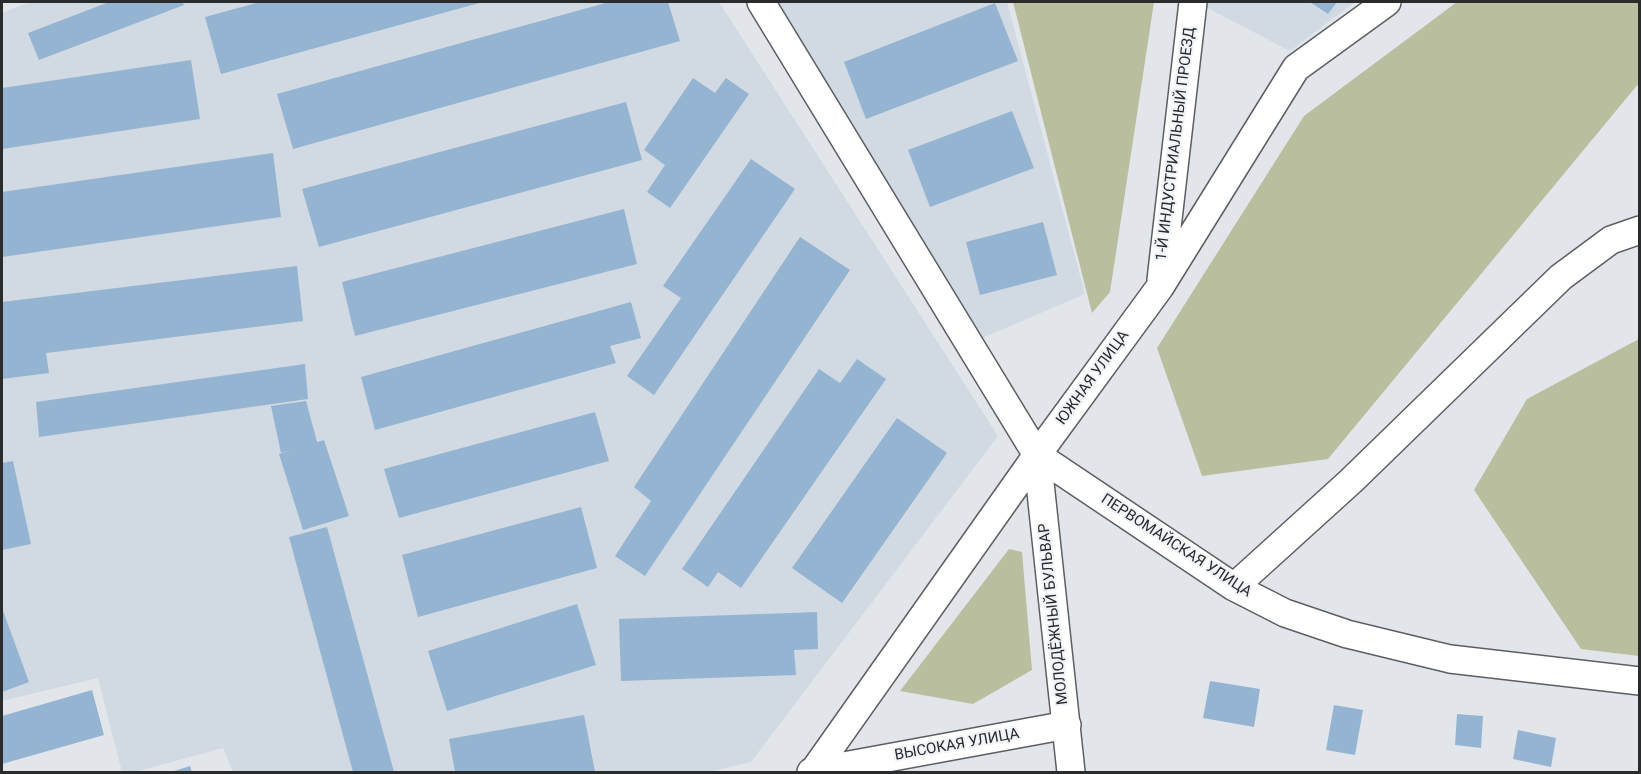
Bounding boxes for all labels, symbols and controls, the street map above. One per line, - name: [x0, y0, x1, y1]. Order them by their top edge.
- street label: 1-Й ИНДУСТРИАЛЬНЫЙ ПРОЕЗД: [1153, 26, 1199, 262]
- street label: ЮЖНАЯ УЛИЦА: [1053, 327, 1133, 429]
- street label: ПЕРВОМАЙСКАЯ УЛИЦА: [1097, 491, 1255, 601]
- street label: МОЛОДЁЖНЫЙ БУЛЬВАР: [1036, 522, 1072, 706]
- street label: ВЫСОКАЯ УЛИЦА: [893, 725, 1021, 765]

